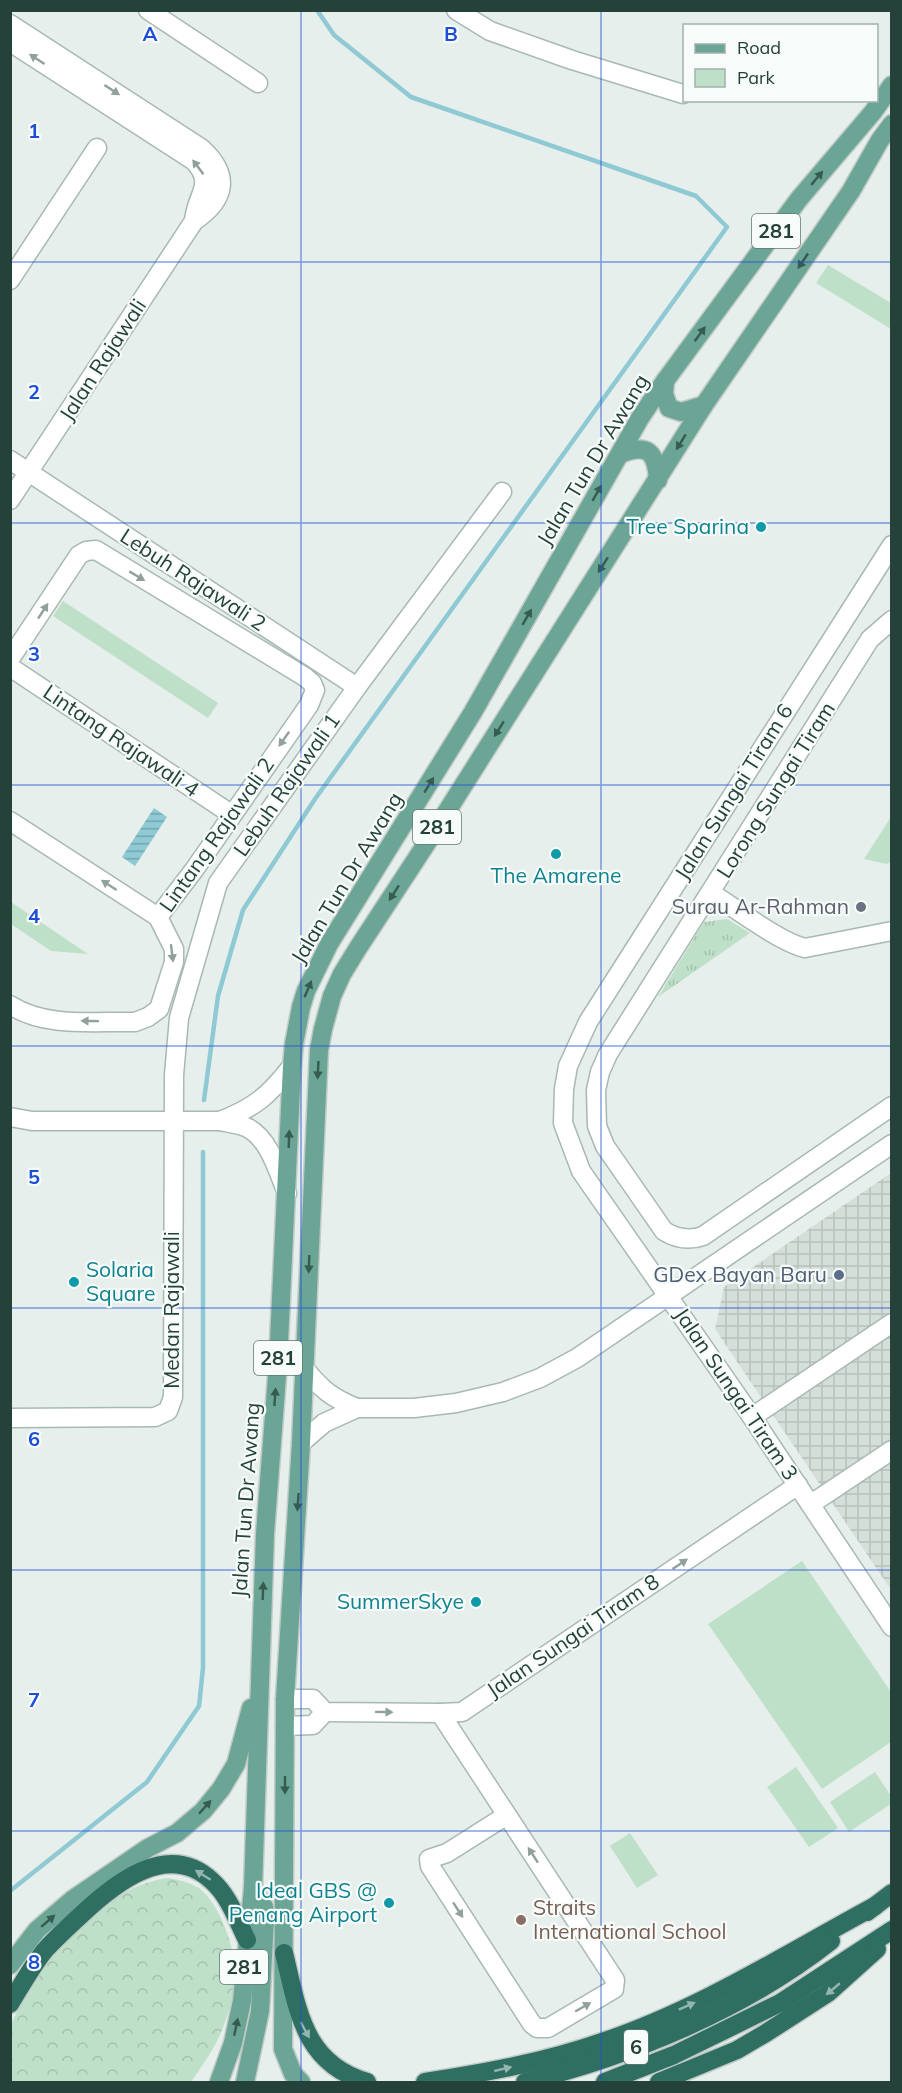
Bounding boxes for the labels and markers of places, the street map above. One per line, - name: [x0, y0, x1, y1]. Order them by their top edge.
- place label: Tree Sparina: [626, 513, 749, 539]
- marker: Tree Sparina: [754, 520, 768, 534]
- marker: The Amarene: [549, 847, 563, 861]
- place label: The Amarene: [490, 862, 622, 888]
- place label: Surau Ar-Rahman: [672, 893, 849, 919]
- marker: Surau Ar-Rahman: [854, 900, 868, 914]
- place label: Solaria Square: [86, 1256, 155, 1306]
- place label: GDex Bayan Baru: [653, 1261, 827, 1287]
- marker: GDex Bayan Baru: [832, 1268, 846, 1282]
- marker: Solaria Square: [67, 1275, 81, 1289]
- place label: SummerSkye: [337, 1588, 464, 1614]
- marker: SummerSkye: [469, 1595, 483, 1609]
- place label: Ideal GBS @ Penang Airport: [229, 1877, 377, 1927]
- place label: Straits International School: [533, 1894, 726, 1944]
- marker: Ideal GBS @ Penang Airport: [382, 1896, 396, 1910]
- marker: Straits International School: [514, 1913, 528, 1927]

